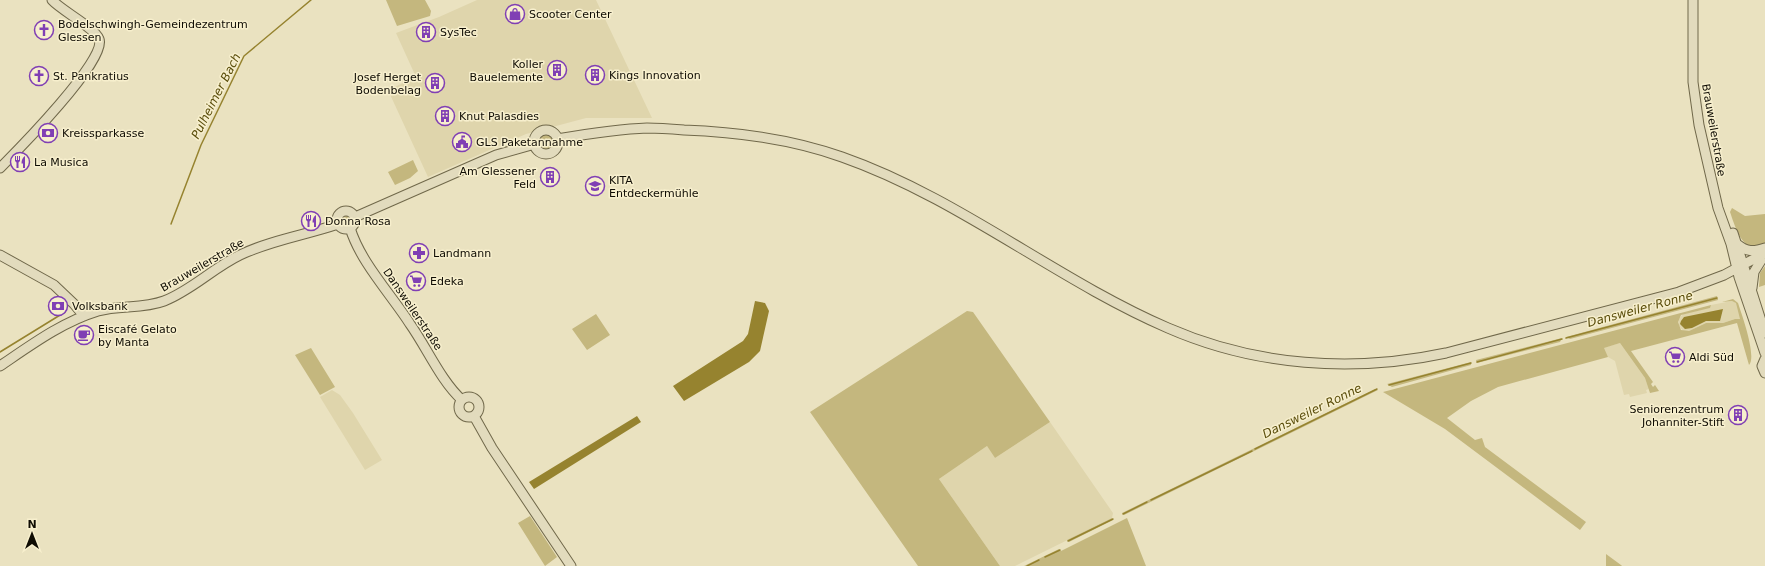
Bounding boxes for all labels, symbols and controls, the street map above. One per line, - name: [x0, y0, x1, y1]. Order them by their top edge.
- shop icon: Scooter Center: [504, 3, 526, 25]
- place label: Scooter Center: [529, 8, 612, 21]
- place label: Bodelschwingh-Gemeindezentrum Glessen: [58, 18, 248, 44]
- church icon: Bodelschwingh-Gemeindezentrum Glessen: [33, 19, 55, 41]
- building icon: SysTec: [415, 21, 437, 43]
- place label: SysTec: [440, 26, 477, 39]
- water label: Pulheimer Bach: [188, 51, 244, 141]
- place label: Koller Bauelemente: [470, 58, 543, 84]
- building icon: Koller Bauelemente: [546, 59, 568, 81]
- building icon: Kings Innovation: [584, 64, 606, 86]
- church icon: St. Pankratius: [28, 65, 50, 87]
- place label: Kings Innovation: [609, 69, 701, 82]
- place label: St. Pankratius: [53, 70, 129, 83]
- place label: Josef Herget Bodenbelag: [353, 71, 422, 97]
- building icon: Josef Herget Bodenbelag: [424, 72, 446, 94]
- street label: Brauweilerstraße: [1699, 83, 1728, 178]
- building icon: Knut Palasdies: [434, 105, 456, 127]
- place label: Knut Palasdies: [459, 110, 539, 123]
- bank icon: Kreissparkasse: [37, 122, 59, 144]
- place label: Kreissparkasse: [62, 127, 144, 140]
- public building icon: GLS Paketannahme: [451, 131, 473, 153]
- place label: GLS Paketannahme: [476, 136, 583, 149]
- restaurant icon: La Musica: [9, 151, 31, 173]
- place label: La Musica: [34, 156, 88, 169]
- place label: Am Glessener Feld: [459, 165, 536, 191]
- building icon: Am Glessener Feld: [539, 166, 561, 188]
- place label: KITA Entdeckermühle: [609, 174, 699, 200]
- school or university icon: KITA Entdeckermühle: [584, 175, 606, 197]
- restaurant icon: Donna Rosa: [300, 210, 322, 232]
- place label: Donna Rosa: [325, 215, 391, 228]
- street label: Brauweilerstraße: [158, 236, 246, 295]
- pharmacy icon: Landmann: [408, 242, 430, 264]
- place label: Landmann: [433, 247, 491, 260]
- street label: Dansweilerstraße: [380, 266, 445, 353]
- supermarket icon: Edeka: [405, 270, 427, 292]
- place label: Edeka: [430, 275, 464, 288]
- water label: Dansweiler Ronne: [1586, 288, 1694, 330]
- bank icon: Volksbank: [47, 295, 69, 317]
- place label: Volksbank: [72, 300, 128, 313]
- place label: Eiscafé Gelato by Manta: [98, 323, 177, 349]
- cafe icon: Eiscafé Gelato by Manta: [73, 324, 95, 346]
- supermarket icon: Aldi Süd: [1664, 346, 1686, 368]
- place label: Aldi Süd: [1689, 351, 1734, 364]
- water label: Dansweiler Ronne: [1260, 381, 1364, 441]
- place label: Seniorenzentrum Johanniter-Stift: [1629, 403, 1725, 429]
- building icon: Seniorenzentrum Johanniter-Stift: [1727, 404, 1749, 426]
- north arrow: [12, 514, 52, 554]
- text: N: [27, 518, 37, 531]

